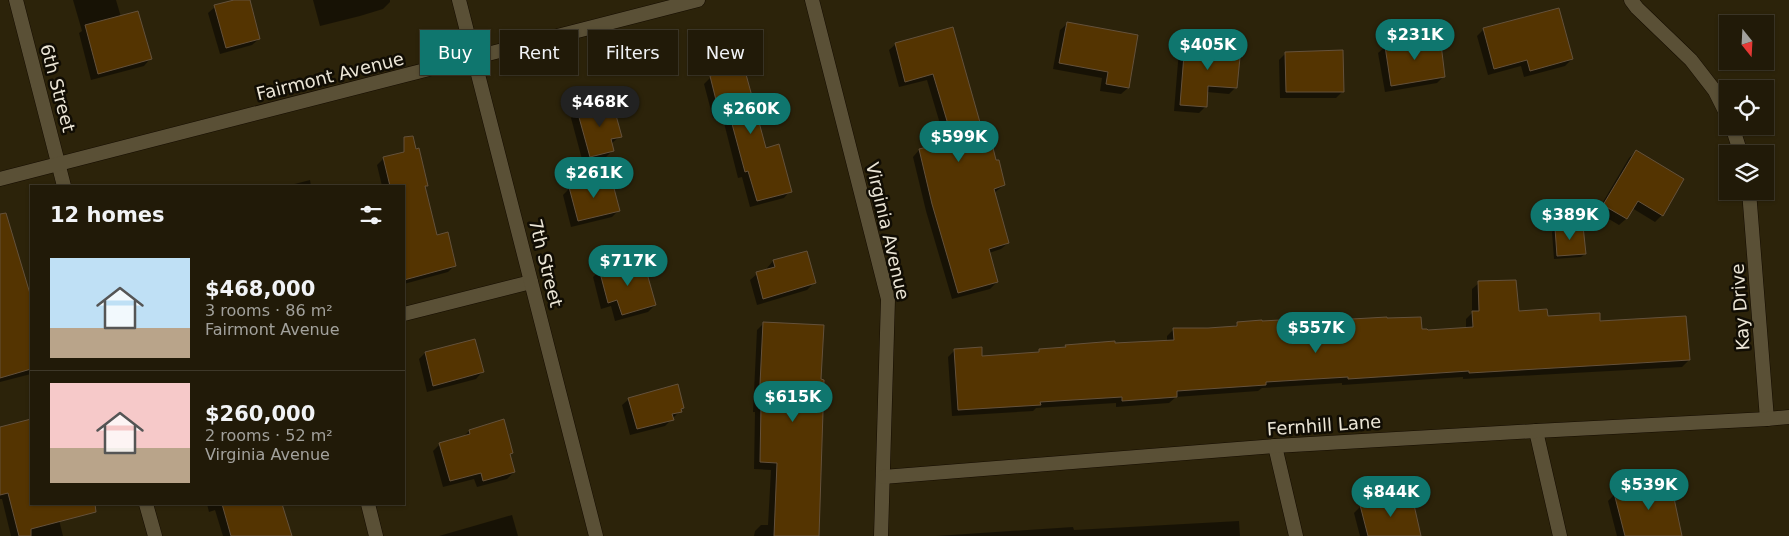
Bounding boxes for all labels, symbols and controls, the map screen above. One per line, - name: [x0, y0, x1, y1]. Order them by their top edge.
- north arrow: [1719, 15, 1774, 70]
- map controls: [1719, 15, 1774, 200]
- pin: $231K: [1380, 18, 1450, 61]
- text: $231K: [1387, 25, 1443, 44]
- pin: $405K: [1173, 28, 1243, 71]
- chip: Buy: [420, 30, 490, 75]
- chip: Rent: [500, 30, 578, 75]
- chip: Filters: [588, 30, 678, 75]
- chip: New: [688, 30, 763, 75]
- text: $405K: [1180, 35, 1236, 54]
- street label: 6th Street: [36, 42, 80, 134]
- street label: Fairmont Avenue: [254, 47, 406, 105]
- button: locate: [1719, 80, 1774, 135]
- pin: $468K: [565, 86, 635, 128]
- text: $468K: [572, 92, 628, 111]
- pin: $260K: [716, 92, 786, 135]
- text: $260K: [723, 99, 779, 118]
- pin: $599K: [924, 120, 994, 163]
- text: $599K: [931, 127, 987, 146]
- button: layers: [1719, 145, 1774, 200]
- pin: $261K: [559, 156, 629, 199]
- street label: Virginia Avenue: [862, 160, 914, 302]
- text: $261K: [566, 163, 622, 182]
- pin: $389K: [1535, 198, 1605, 241]
- icon: filters: [357, 201, 385, 229]
- text: 12 homes: [50, 203, 165, 227]
- text: $389K: [1542, 205, 1598, 224]
- street label: 7th Street: [525, 217, 567, 309]
- pin: $717K: [593, 244, 663, 287]
- text: $717K: [600, 251, 656, 270]
- street label: Kay Drive: [1726, 263, 1754, 351]
- text: $468,000: [205, 277, 315, 301]
- icon: home: [90, 278, 150, 338]
- text: 3 rooms · 86 m²: [205, 301, 333, 320]
- pin: $557K: [1281, 312, 1351, 354]
- text: $557K: [1288, 318, 1344, 337]
- text: Fairmont Avenue: [205, 320, 340, 339]
- pin: $615K: [758, 380, 828, 423]
- text: $615K: [765, 387, 821, 406]
- text: $260,000: [205, 402, 315, 426]
- icon: home: [90, 403, 150, 463]
- street label: Fernhill Lane: [1266, 411, 1382, 439]
- text: 2 rooms · 52 m²: [205, 426, 333, 445]
- text: Virginia Avenue: [205, 445, 330, 464]
- pin: $539K: [1614, 468, 1684, 511]
- text: $539K: [1621, 475, 1677, 494]
- pin: $844K: [1356, 476, 1426, 518]
- text: $844K: [1363, 482, 1419, 501]

